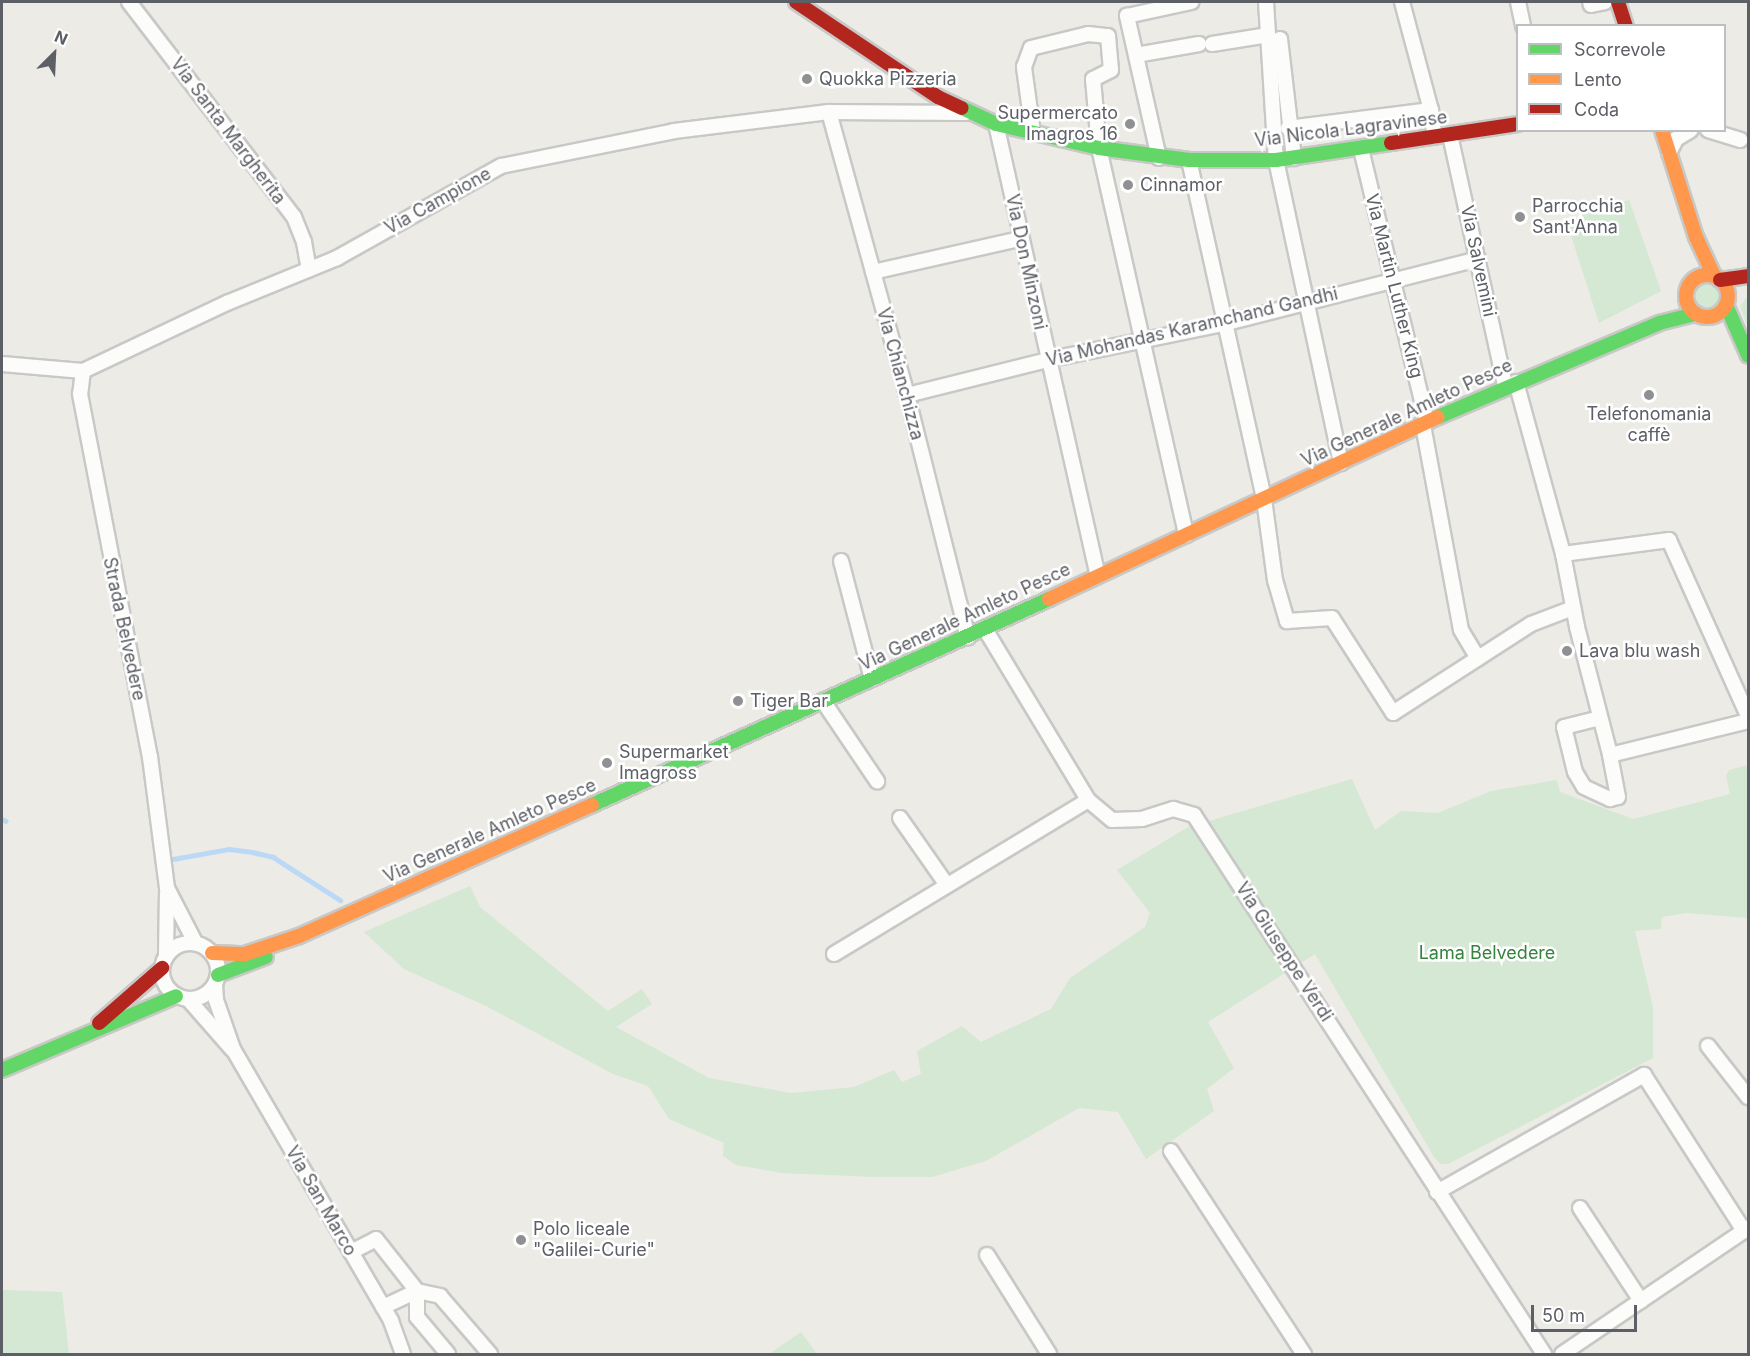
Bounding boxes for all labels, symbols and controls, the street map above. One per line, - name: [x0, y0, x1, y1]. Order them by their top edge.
- north arrow: [24, 24, 84, 84]
- legend: [1516, 24, 1726, 132]
- text: N: [52, 26, 71, 49]
- text: Scorrevole: [1574, 39, 1666, 60]
- street label: Via Santa Margherita: [166, 53, 290, 209]
- place label: Quokka Pizzeria: [819, 68, 957, 90]
- text: Lento: [1574, 69, 1622, 90]
- marker: Quokka Pizzeria: [800, 72, 814, 86]
- text: Coda: [1574, 99, 1619, 120]
- place label: Supermercato Imagros 16: [997, 103, 1118, 146]
- street label: Via Nicola Lagravinese: [1253, 106, 1449, 152]
- marker: Supermercato Imagros 16: [1123, 117, 1137, 131]
- street label: Via Campione: [381, 163, 495, 239]
- place label: Cinnamor: [1140, 174, 1222, 196]
- marker: Cinnamor: [1121, 178, 1135, 192]
- street label: Via Martin Luther King: [1361, 191, 1427, 381]
- street label: Via Don Minzoni: [1001, 192, 1051, 332]
- place label: Parrocchia Sant'Anna: [1532, 196, 1624, 238]
- street label: Via Salvemini: [1456, 203, 1500, 319]
- marker: Parrocchia Sant'Anna: [1513, 210, 1527, 224]
- street label: Via Mohandas Karamchand Gandhi: [1044, 283, 1340, 371]
- street label: Via Chianchizza: [872, 305, 928, 443]
- street label: Via Generale Amleto Pesce: [1298, 354, 1516, 472]
- marker: Telefonomania caffè: [1642, 388, 1656, 402]
- place label: Telefonomania caffè: [1587, 404, 1711, 446]
- street label: Strada Belvedere: [98, 555, 150, 703]
- street label: Via Generale Amleto Pesce: [856, 558, 1074, 676]
- place label: Lava blu wash: [1579, 640, 1700, 662]
- marker: Lava blu wash: [1560, 644, 1574, 658]
- place label: Tiger Bar: [750, 690, 828, 712]
- marker: Tiger Bar: [731, 694, 745, 708]
- place label: Supermarket Imagross: [619, 742, 729, 784]
- marker: Supermarket Imagross: [600, 756, 614, 770]
- street label: Via Generale Amleto Pesce: [380, 774, 600, 888]
- street label: Via Giuseppe Verdi: [1231, 878, 1337, 1026]
- park label: Lama Belvedere: [1419, 942, 1555, 964]
- street label: Via San Marco: [281, 1142, 361, 1260]
- place label: Polo liceale "Galilei-Curie": [533, 1219, 655, 1262]
- marker: Polo liceale "Galilei-Curie": [514, 1233, 528, 1247]
- scale bar: [1534, 1293, 1640, 1331]
- text: 50 m: [1542, 1305, 1585, 1326]

